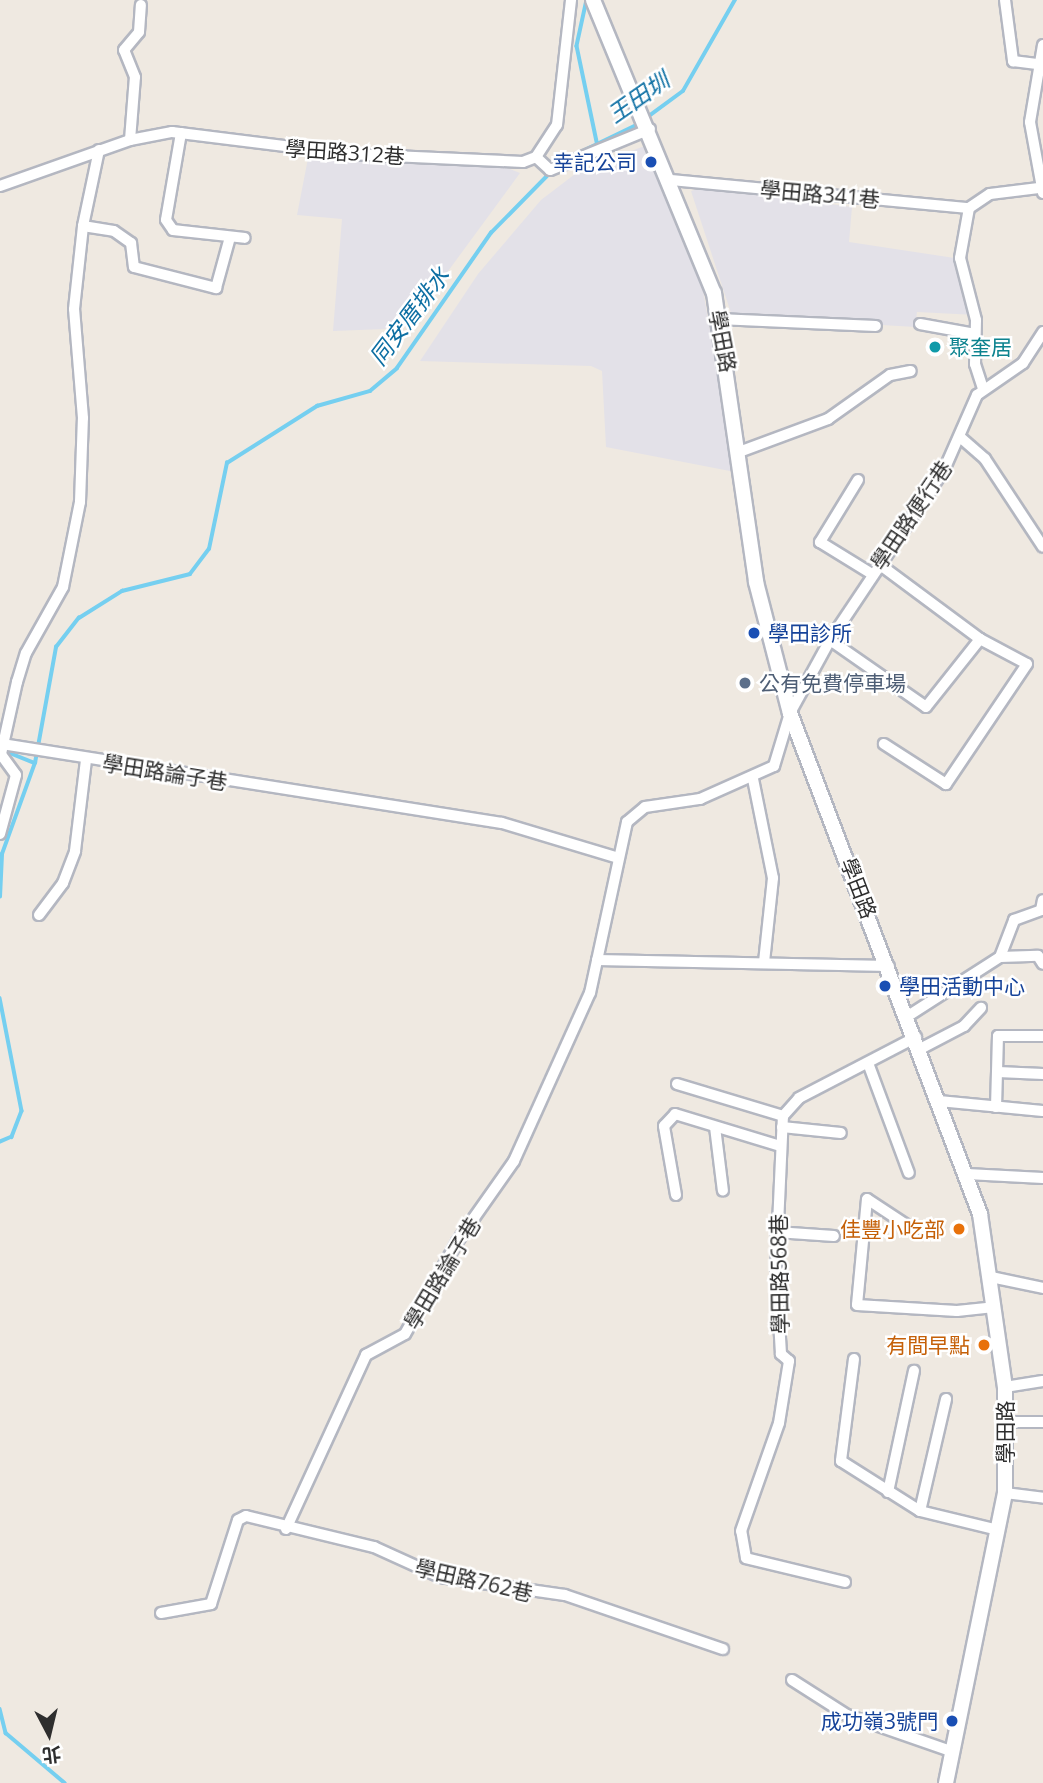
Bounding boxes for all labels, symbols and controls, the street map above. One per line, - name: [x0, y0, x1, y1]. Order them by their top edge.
- water label: 王田圳: [602, 66, 674, 128]
- street label: 學田路312巷: [284, 135, 406, 169]
- place label: 幸記公司: [553, 149, 637, 175]
- marker: 幸記公司: [643, 154, 659, 170]
- street label: 學田路341巷: [759, 176, 881, 212]
- water label: 同安厝排水: [363, 262, 455, 370]
- street label: 學田路: [705, 308, 741, 374]
- place label: 聚奎居: [949, 334, 1012, 360]
- marker: 聚奎居: [927, 339, 943, 355]
- street label: 學田路便行巷: [865, 456, 957, 574]
- place label: 學田診所: [768, 620, 852, 646]
- marker: 學田診所: [746, 625, 762, 641]
- place label: 公有免費停車場: [759, 670, 906, 696]
- marker: 公有免費停車場: [737, 675, 753, 691]
- street label: 學田路論子巷: [101, 750, 229, 794]
- street label: 學田路: [836, 854, 882, 922]
- place label: 學田活動中心: [899, 973, 1025, 999]
- marker: 學田活動中心: [877, 978, 893, 994]
- street label: 學田路論子巷: [399, 1213, 485, 1333]
- street label: 學田路568巷: [765, 1214, 793, 1334]
- place label: 佳豐小吃部: [840, 1216, 945, 1242]
- marker: 佳豐小吃部: [951, 1221, 967, 1237]
- place label: 有間早點: [886, 1332, 970, 1358]
- marker: 有間早點: [976, 1337, 992, 1353]
- street label: 學田路: [992, 1401, 1018, 1463]
- street label: 學田路762巷: [413, 1554, 535, 1606]
- north arrow: [14, 1699, 84, 1769]
- place label: 成功嶺3號門: [821, 1708, 938, 1734]
- marker: 成功嶺3號門: [944, 1713, 960, 1729]
- text: 北: [41, 1741, 63, 1769]

